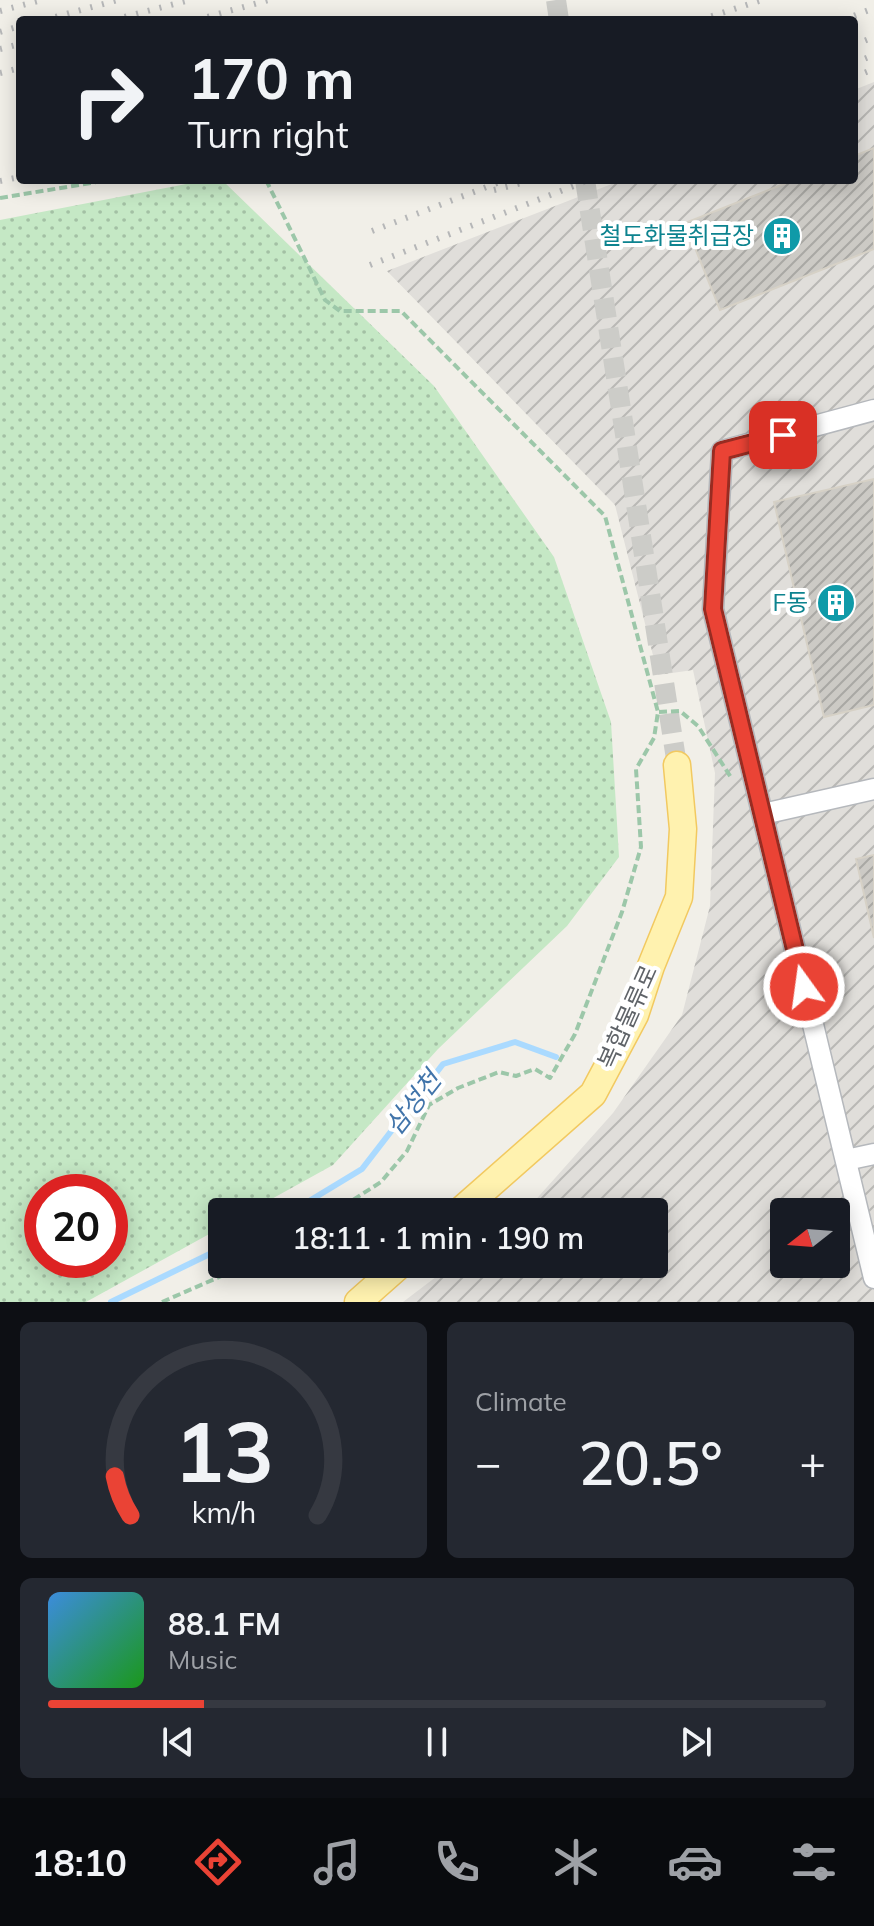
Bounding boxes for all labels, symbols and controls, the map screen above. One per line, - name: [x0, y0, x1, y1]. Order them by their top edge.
- text: 170 m: [188, 43, 355, 113]
- icon: right: [56, 48, 160, 152]
- text: Turn right: [188, 112, 349, 157]
- building icon: 철도화물취급장: [761, 215, 803, 257]
- place label: 철도화물취급장: [599, 220, 754, 250]
- pin: [749, 401, 817, 469]
- icon: arrive: [761, 413, 805, 457]
- building icon: F동: [815, 582, 857, 624]
- place label: F동: [772, 587, 808, 617]
- position arrow: [762, 945, 846, 1029]
- street label: 복합물류로: [591, 960, 663, 1073]
- water label: 삼성천: [378, 1062, 450, 1141]
- speed limit sign: 20: [24, 1174, 128, 1278]
- north arrow: [770, 1198, 850, 1278]
- map controls: [770, 1198, 850, 1278]
- text: 18:11 · 1 min · 190 m: [292, 1219, 584, 1257]
- text: Climate: [475, 1385, 567, 1418]
- text: 13: [174, 1398, 273, 1503]
- text: 20.5°: [578, 1425, 723, 1500]
- text: −: [475, 1435, 501, 1490]
- text: +: [800, 1435, 826, 1490]
- text: km/h: [191, 1494, 256, 1530]
- text: 88.1 FM: [168, 1605, 281, 1643]
- text: Music: [168, 1643, 237, 1676]
- icon: previous: [156, 1720, 200, 1764]
- icon: pause: [415, 1720, 459, 1764]
- icon: next: [674, 1720, 718, 1764]
- icon: directions: [190, 1834, 246, 1890]
- icon: music: [309, 1834, 365, 1890]
- icon: phone: [429, 1834, 485, 1890]
- icon: climate: [548, 1834, 604, 1890]
- icon: car: [667, 1834, 723, 1890]
- icon: filters: [786, 1834, 842, 1890]
- text: 18:10: [32, 1840, 127, 1885]

